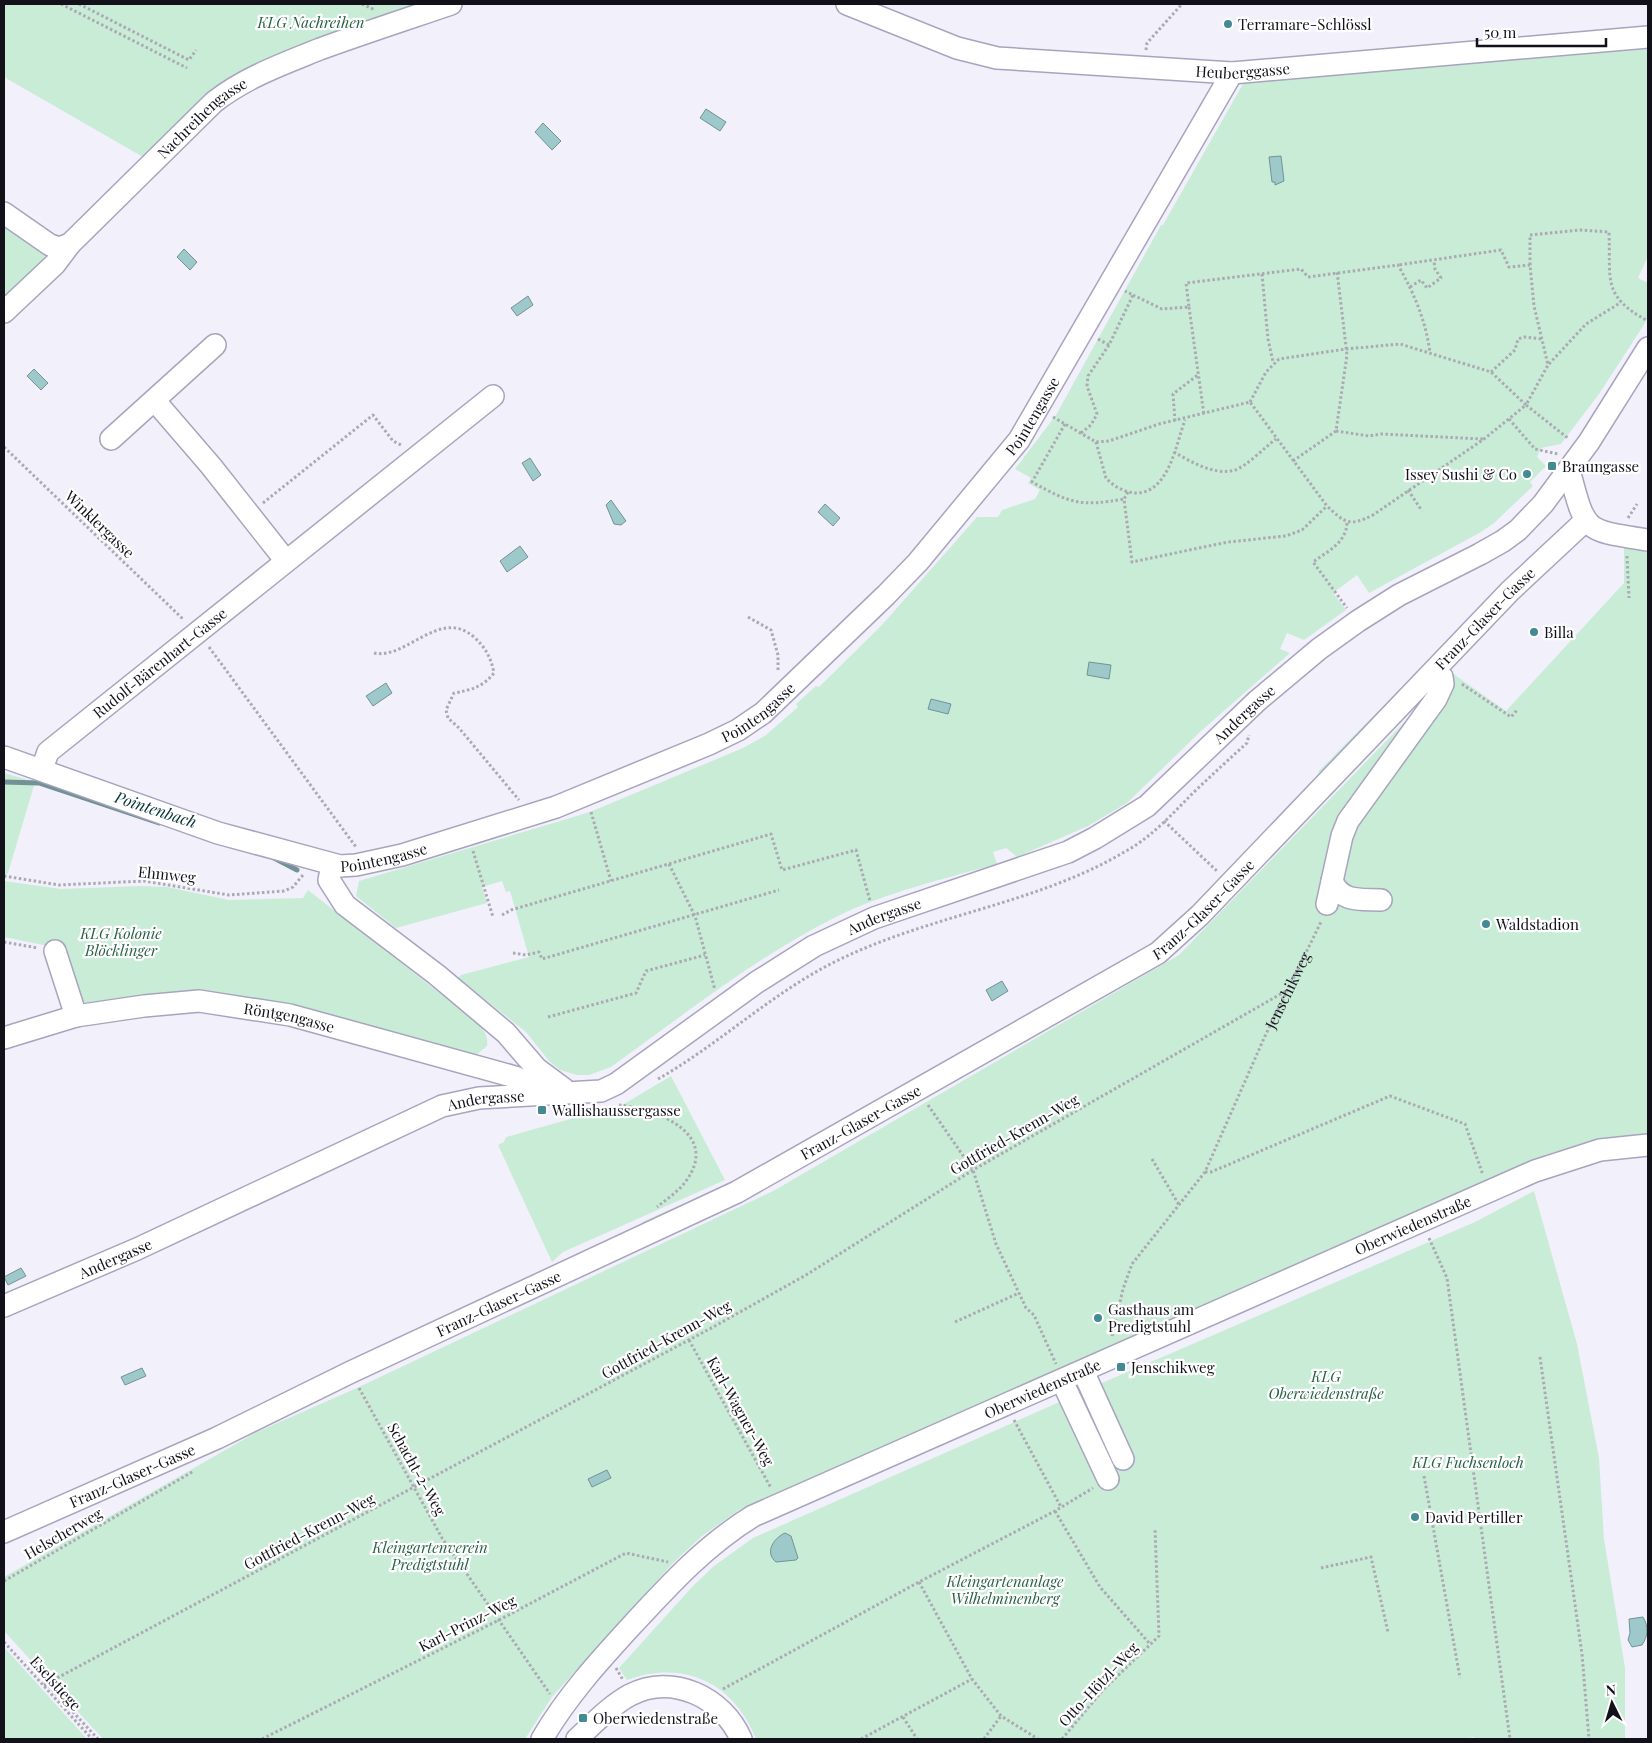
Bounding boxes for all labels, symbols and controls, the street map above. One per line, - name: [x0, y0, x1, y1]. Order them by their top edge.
- park label: KLG Nachreihen: [256, 12, 365, 32]
- place label: Terramare-Schlössl: [1238, 14, 1372, 34]
- scale bar: [1477, 15, 1606, 47]
- marker: Terramare-Schlössl: [1222, 18, 1234, 30]
- text: 50 m: [1484, 22, 1517, 42]
- street label: Heuberggasse: [1195, 58, 1291, 83]
- street label: Nachreihengasse: [153, 73, 250, 163]
- street label: Pointengasse: [1001, 373, 1064, 459]
- place label: Braungasse: [1562, 456, 1639, 476]
- marker: Braungasse: [1546, 460, 1558, 472]
- place label: Issey Sushi & Co: [1405, 464, 1517, 484]
- marker: Issey Sushi & Co: [1521, 468, 1533, 480]
- street label: Winklergasse: [60, 485, 139, 562]
- street label: Franz-Glaser-Gasse: [1430, 563, 1539, 674]
- street label: Rudolf-Bärenhart-Gasse: [88, 603, 231, 722]
- place label: Billa: [1544, 622, 1574, 642]
- marker: Billa: [1528, 626, 1540, 638]
- street label: Pointengasse: [718, 678, 799, 747]
- street label: Andergasse: [1208, 680, 1279, 748]
- water label: Pointenbach: [112, 786, 199, 832]
- street label: Pointengasse: [340, 838, 429, 876]
- street label: Franz-Glaser-Gasse: [1149, 855, 1258, 964]
- street label: Ehmweg: [137, 861, 197, 887]
- street label: Andergasse: [843, 893, 924, 940]
- place label: Waldstadion: [1495, 914, 1579, 934]
- marker: Waldstadion: [1480, 918, 1492, 930]
- park label: KLG Kolonie Blöcklinger: [79, 923, 162, 960]
- street label: Jenschikweg: [1260, 948, 1315, 1033]
- street label: Röntgengasse: [242, 998, 337, 1037]
- street label: Franz-Glaser-Gasse: [797, 1080, 924, 1164]
- street label: Andergasse: [444, 1085, 525, 1115]
- street label: Gottfried-Krenn-Weg: [946, 1089, 1082, 1179]
- place label: Wallishaussergasse: [551, 1100, 681, 1120]
- marker: Wallishaussergasse: [536, 1104, 548, 1116]
- street label: Oberwiedenstraße: [1351, 1191, 1474, 1259]
- street label: Andergasse: [75, 1234, 155, 1283]
- street label: Franz-Glaser-Gasse: [433, 1265, 564, 1341]
- street label: Gottfried-Krenn-Weg: [598, 1295, 735, 1383]
- place label: Gasthaus am Predigtstuhl: [1108, 1299, 1195, 1336]
- marker: Gasthaus am Predigtstuhl: [1092, 1312, 1104, 1324]
- street label: Karl-Wagner-Weg: [703, 1353, 779, 1469]
- street label: Oberwiedenstraße: [981, 1354, 1104, 1423]
- place label: Jenschikweg: [1130, 1357, 1215, 1377]
- marker: Jenschikweg: [1115, 1361, 1127, 1373]
- park label: KLG Oberwiedenstraße: [1268, 1366, 1384, 1403]
- street label: Schacht-2-Weg: [383, 1419, 451, 1519]
- street label: Franz-Glaser-Gasse: [66, 1439, 198, 1512]
- park label: KLG Fuchsenloch: [1411, 1452, 1524, 1472]
- street label: Gottfried-Krenn-Weg: [240, 1488, 378, 1574]
- street label: Helscherweg: [20, 1503, 106, 1563]
- place label: David Pertiller: [1425, 1507, 1523, 1527]
- marker: David Pertiller: [1409, 1511, 1421, 1523]
- park label: Kleingartenverein Predigtstuhl: [371, 1537, 488, 1574]
- park label: Kleingartenanlage Wilhelminenberg: [946, 1571, 1064, 1608]
- street label: Karl-Prinz-Weg: [415, 1590, 519, 1656]
- street label: Otto-Hötzl-Weg: [1054, 1637, 1142, 1730]
- street label: Eselstiege: [26, 1651, 86, 1715]
- north arrow: [1587, 1678, 1637, 1728]
- text: N: [1605, 1680, 1617, 1699]
- place label: Oberwiedenstraße: [593, 1708, 718, 1728]
- marker: Oberwiedenstraße: [577, 1712, 589, 1724]

